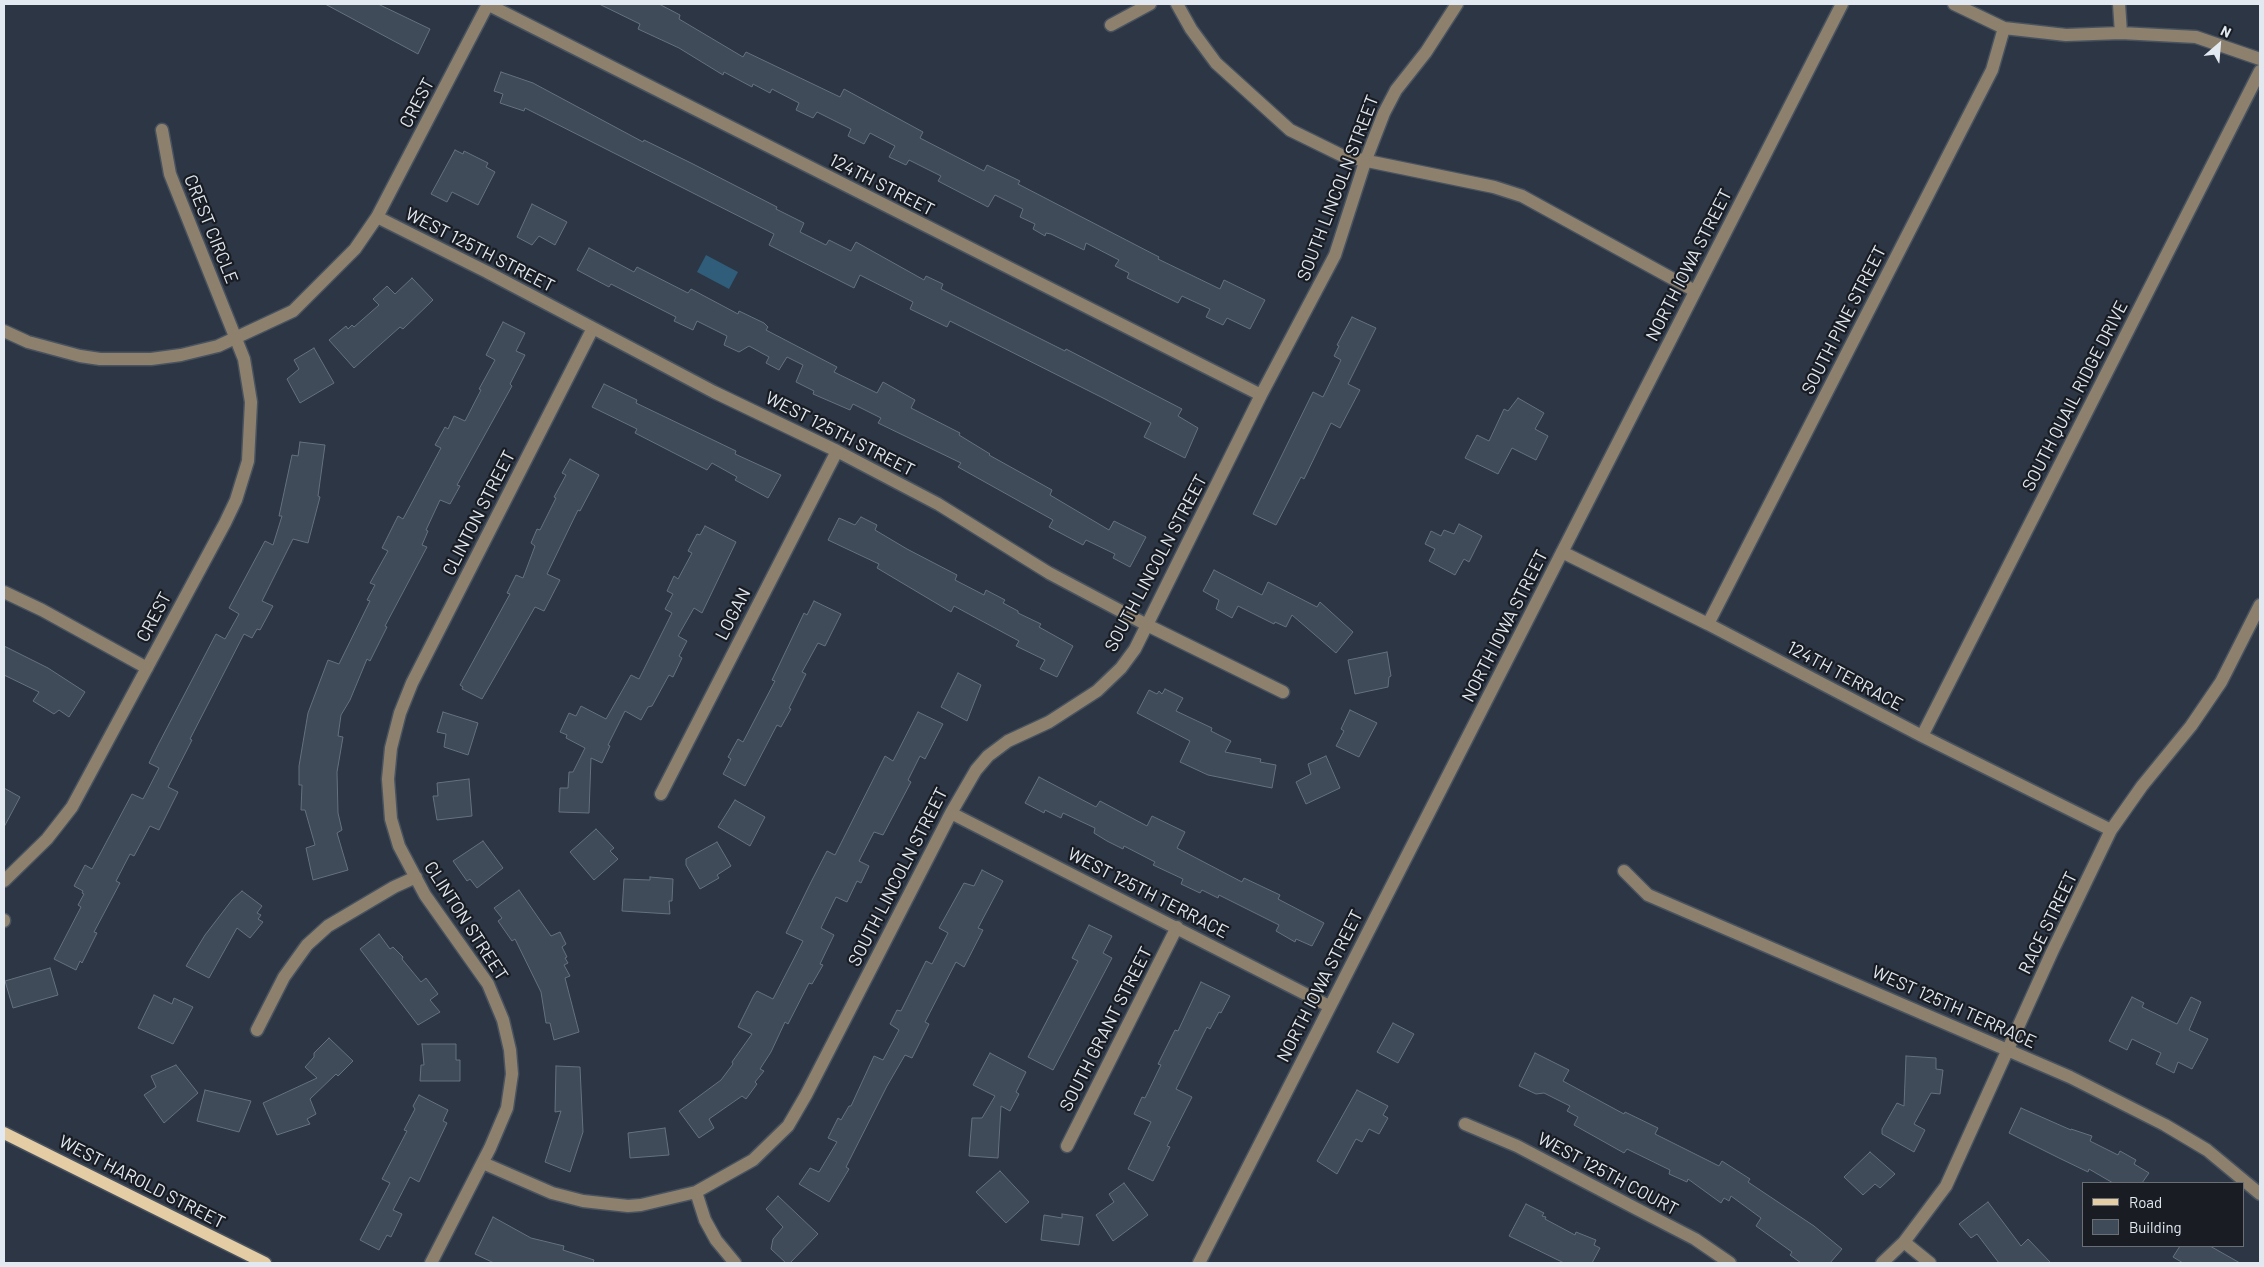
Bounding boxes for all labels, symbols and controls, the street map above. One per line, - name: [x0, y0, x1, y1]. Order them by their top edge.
- north arrow: [2194, 20, 2244, 70]
- text: N: [2218, 22, 2234, 41]
- street label: CREST: [395, 74, 439, 132]
- street label: SOUTH LINCOLN STREET: [1293, 92, 1383, 284]
- street label: 124TH STREET: [826, 149, 938, 221]
- street label: CREST CIRCLE: [179, 171, 243, 287]
- street label: NORTH IOWA STREET: [1641, 185, 1737, 345]
- street label: WEST 125TH STREET: [402, 203, 558, 297]
- street label: SOUTH PINE STREET: [1797, 242, 1891, 398]
- street label: SOUTH QUAIL RIDGE DRIVE: [2018, 297, 2132, 495]
- street label: WEST 125TH STREET: [762, 387, 918, 481]
- street label: CLINTON STREET: [438, 447, 520, 579]
- street label: SOUTH LINCOLN STREET: [1100, 471, 1212, 655]
- street label: NORTH IOWA STREET: [1457, 546, 1553, 706]
- street label: LOGAN: [711, 584, 755, 644]
- street label: CREST: [132, 588, 176, 646]
- street label: 124TH TERRACE: [1783, 636, 1907, 716]
- street label: SOUTH LINCOLN STREET: [844, 784, 952, 970]
- street label: WEST 125TH TERRACE: [1064, 843, 1232, 943]
- street label: CLINTON STREET: [419, 857, 513, 985]
- street label: RACE STREET: [2014, 868, 2082, 978]
- street label: NORTH IOWA STREET: [1272, 906, 1368, 1066]
- street label: SOUTH GRANT STREET: [1055, 943, 1157, 1115]
- street label: WEST 125TH TERRACE: [1868, 961, 2040, 1053]
- street label: WEST 125TH COURT: [1534, 1128, 1682, 1220]
- street label: WEST HAROLD STREET: [55, 1131, 229, 1233]
- legend: [2082, 1182, 2244, 1247]
- text: Road: [2129, 1193, 2162, 1211]
- text: Building: [2129, 1218, 2182, 1236]

